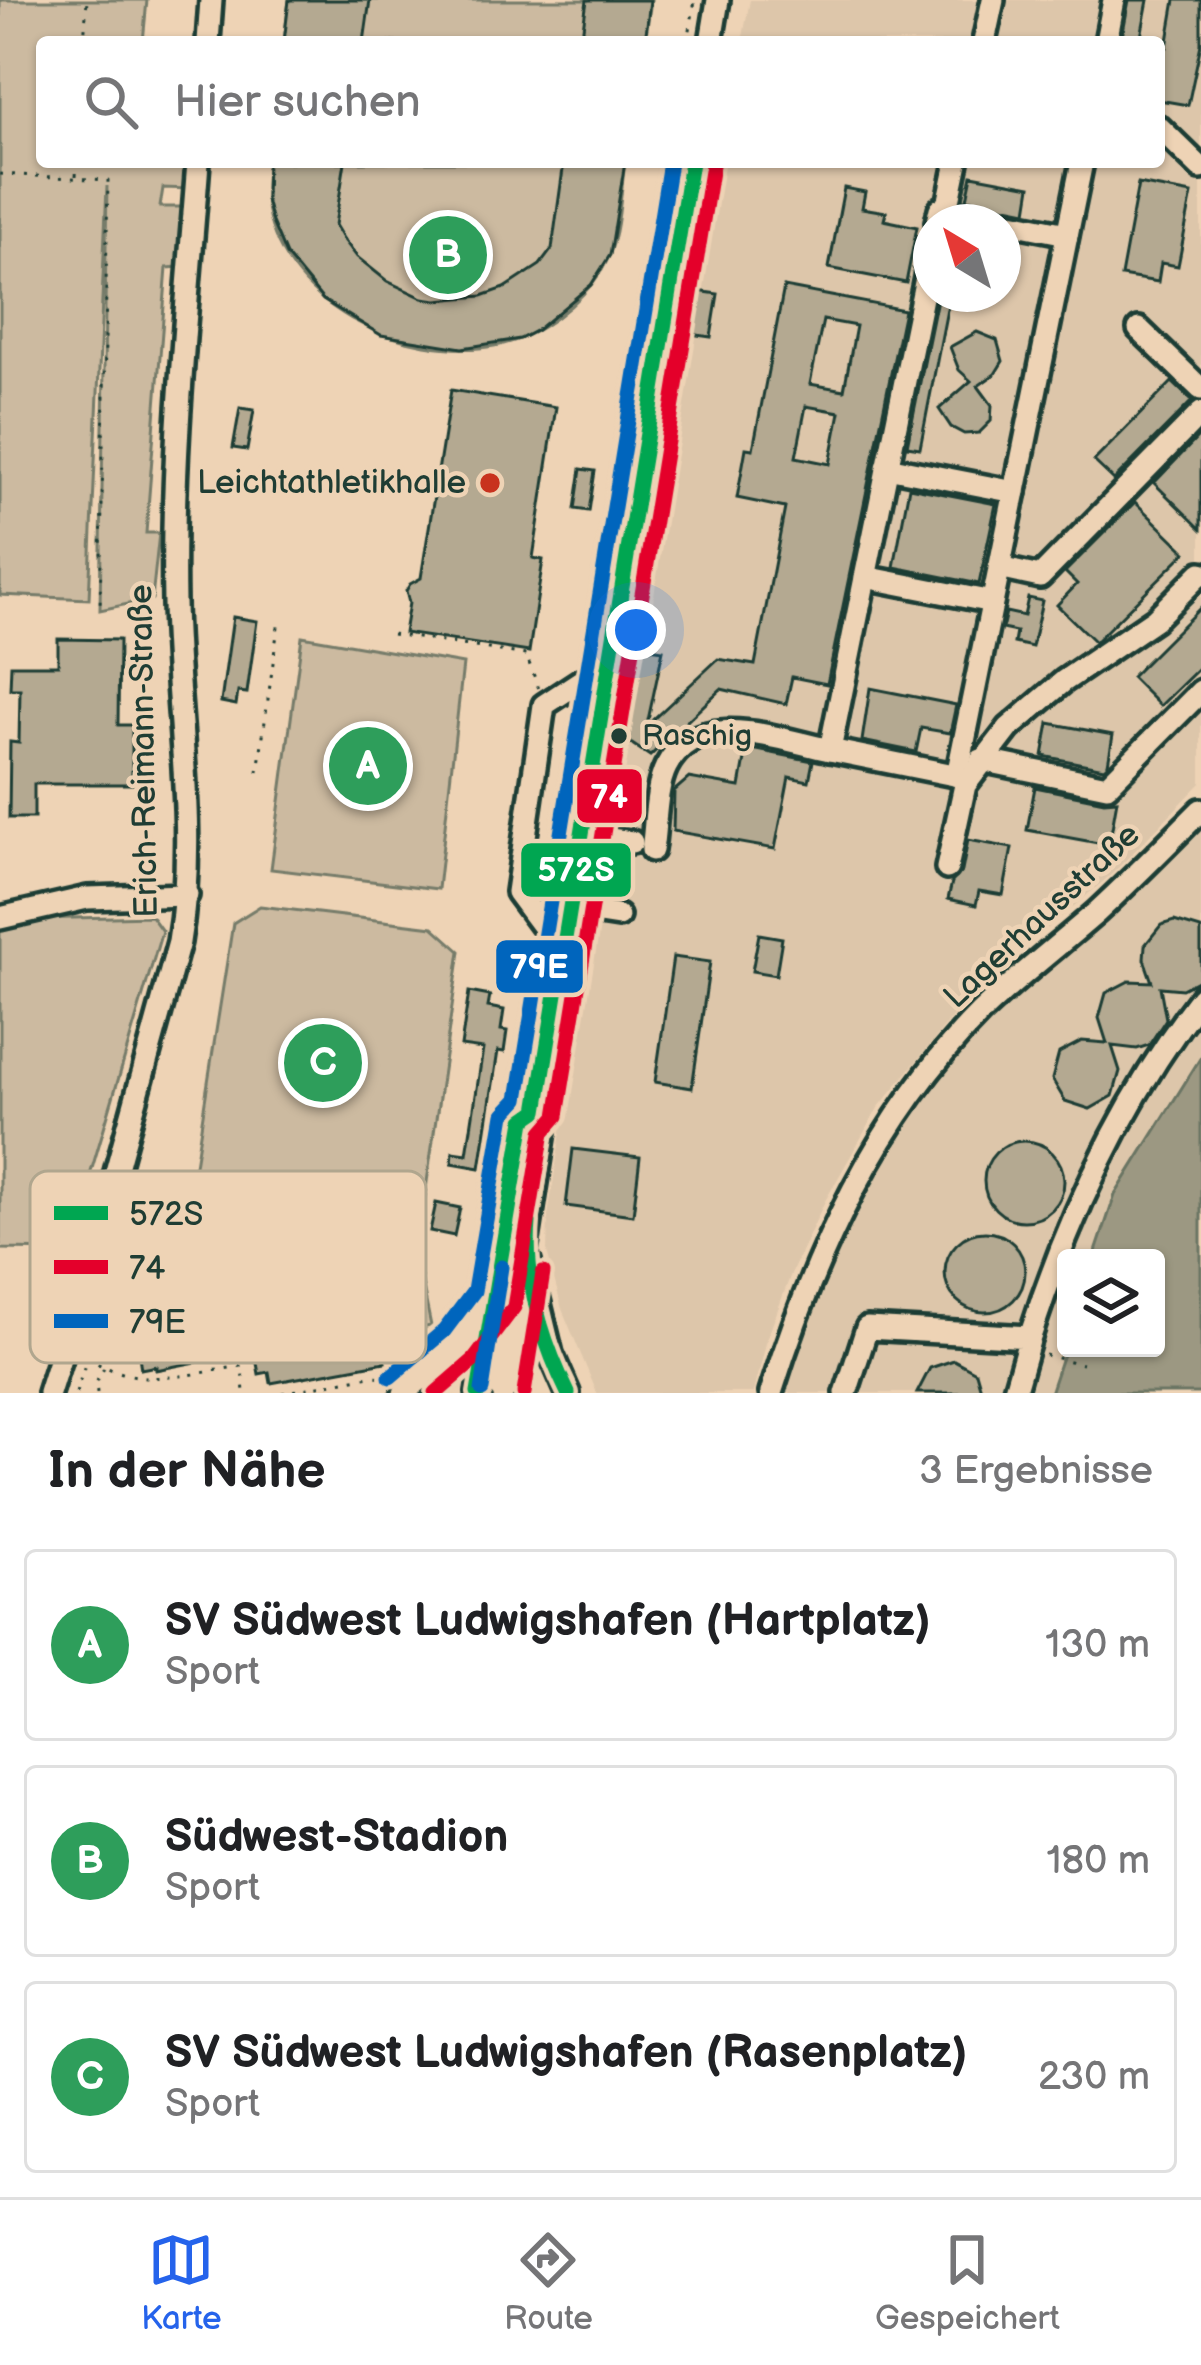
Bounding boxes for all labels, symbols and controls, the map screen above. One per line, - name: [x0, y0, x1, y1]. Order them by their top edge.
- search box: [36, 36, 1165, 168]
- icon: search: [78, 69, 144, 135]
- text: Hier suchen: [174, 75, 421, 130]
- north arrow: [913, 204, 1021, 312]
- pin: B: [409, 210, 487, 300]
- place label: Leichtathletikhalle: [197, 463, 466, 503]
- marker: Leichtathletikhalle: [477, 470, 503, 496]
- street label: Erich-Reimann-Straße: [121, 584, 167, 918]
- your location: [606, 600, 666, 660]
- place label: Raschig: [642, 718, 752, 754]
- pin: A: [329, 721, 407, 811]
- marker: Raschig: [608, 725, 630, 747]
- line badge: 74: [575, 767, 644, 825]
- text: 74: [590, 778, 628, 818]
- street label: Lagerhausstraße: [936, 815, 1148, 1017]
- line badge: 572S: [519, 841, 633, 899]
- text: 572S: [537, 851, 615, 891]
- line badge: 79E: [494, 938, 585, 995]
- text: 79E: [509, 948, 569, 988]
- pin: C: [284, 1018, 362, 1108]
- legend: [30, 1171, 426, 1363]
- text: 572S: [129, 1195, 204, 1235]
- text: 74: [129, 1249, 165, 1289]
- map controls: [1057, 1249, 1165, 1357]
- button: layers: [1057, 1249, 1165, 1357]
- text: 79E: [129, 1303, 186, 1343]
- text: In der Nähe: [48, 1441, 326, 1502]
- text: 3 Ergebnisse: [919, 1448, 1153, 1495]
- text: SV Südwest Ludwigshafen (Hartplatz): [165, 1594, 930, 1649]
- text: A: [78, 1622, 102, 1669]
- text: 130 m: [1045, 1622, 1150, 1669]
- text: Sport: [165, 1649, 260, 1696]
- text: Südwest-Stadion: [165, 1810, 508, 1865]
- text: B: [76, 1838, 104, 1885]
- text: 180 m: [1046, 1838, 1150, 1885]
- text: Sport: [165, 1865, 260, 1912]
- text: SV Südwest Ludwigshafen (Rasenplatz): [165, 2026, 967, 2081]
- text: C: [76, 2054, 104, 2101]
- text: 230 m: [1038, 2054, 1150, 2101]
- text: Sport: [165, 2081, 260, 2128]
- tab: Karte: [141, 2227, 222, 2339]
- tab: Route: [504, 2227, 593, 2339]
- tab: Gespeichert: [875, 2227, 1060, 2339]

